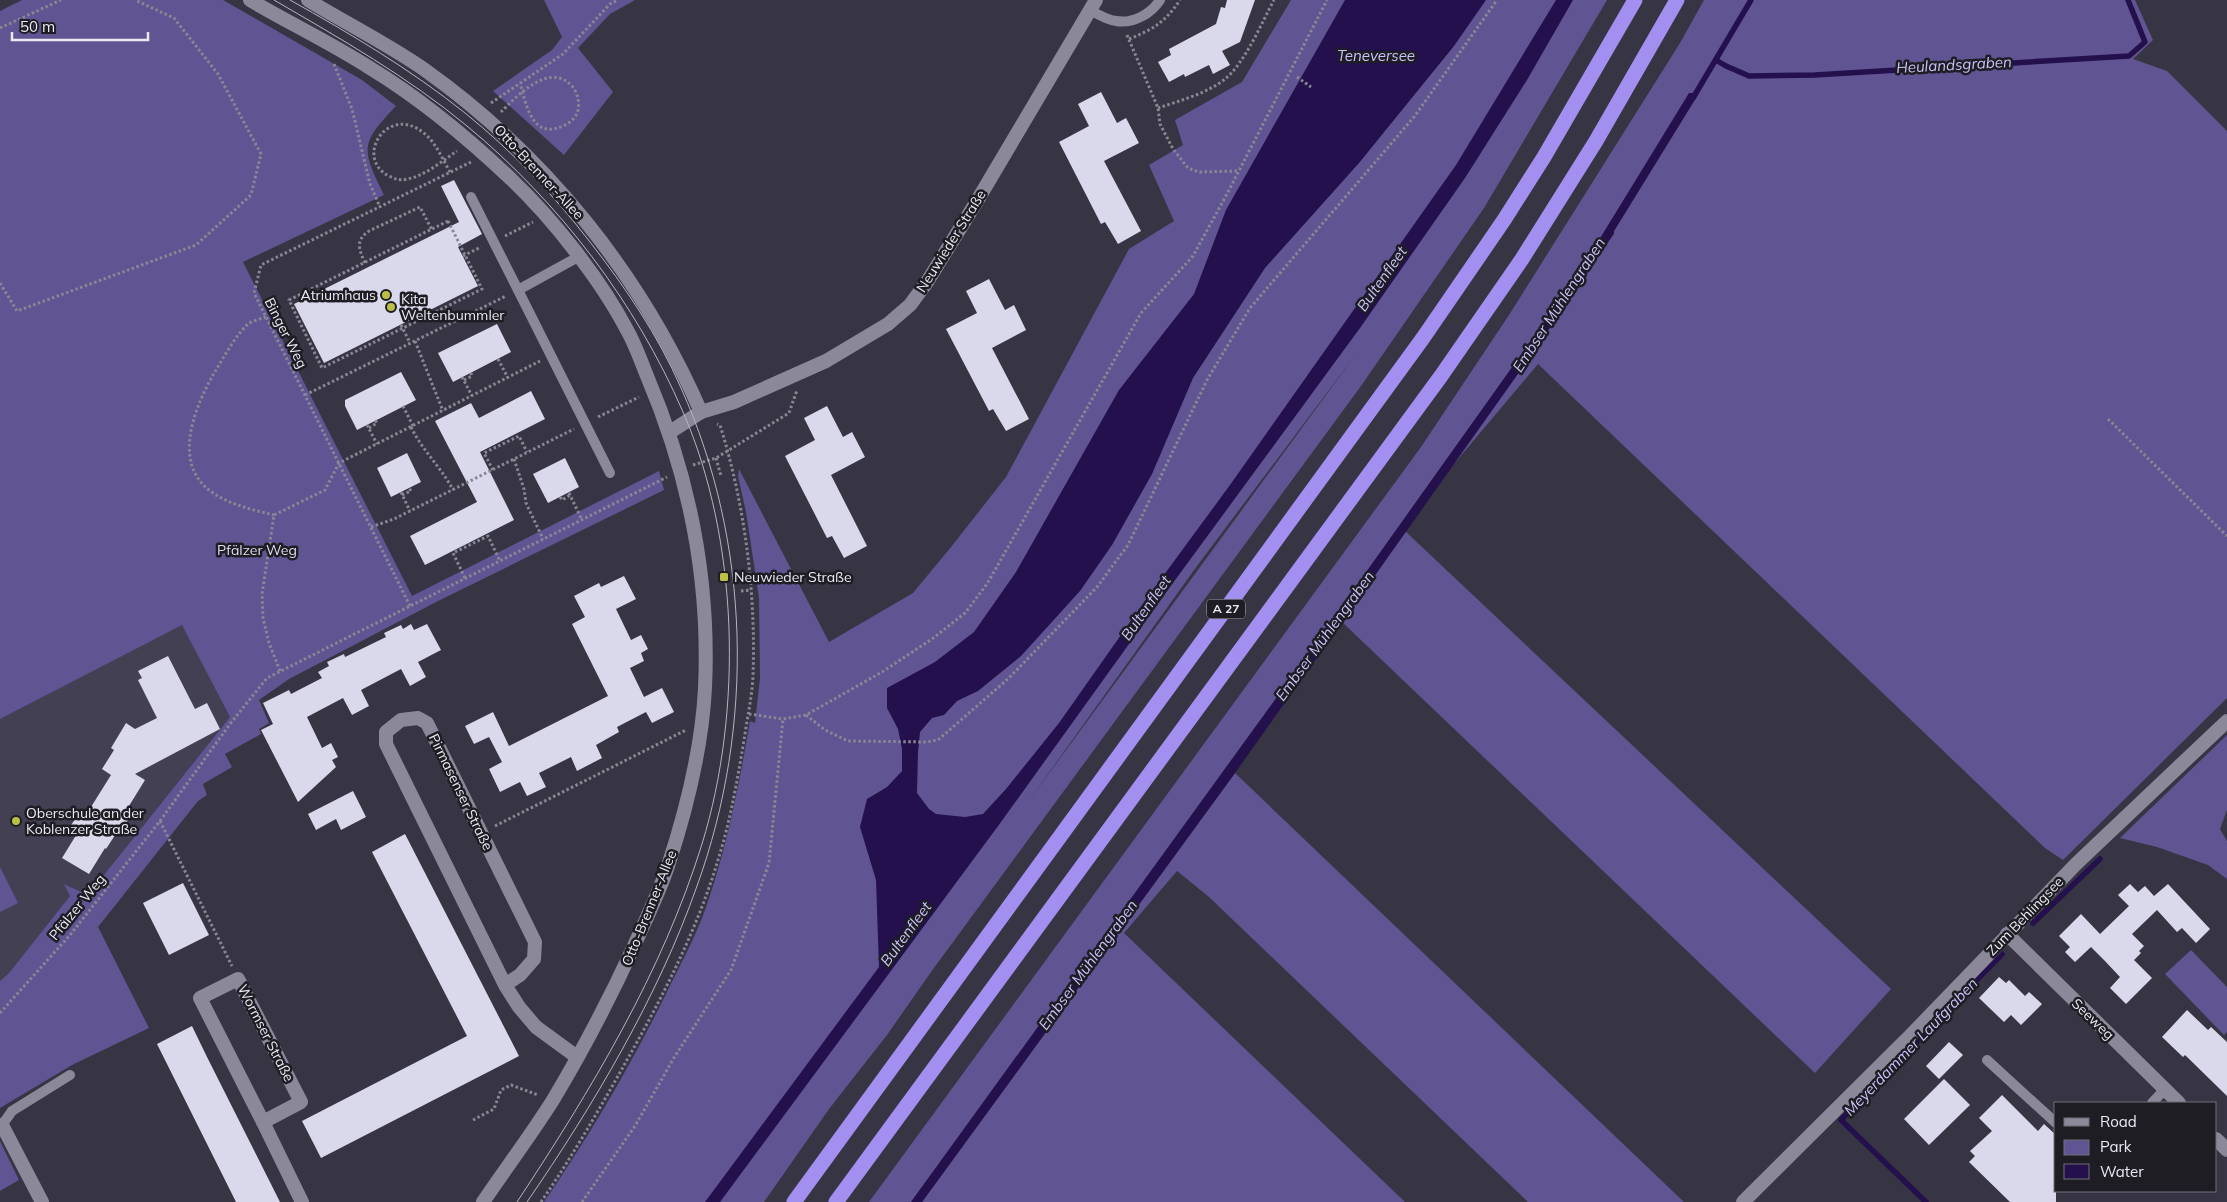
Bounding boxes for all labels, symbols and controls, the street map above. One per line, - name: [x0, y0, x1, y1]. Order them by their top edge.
- scale bar: [12, 10, 149, 42]
- text: 50 m: [20, 17, 55, 36]
- water label: Teneversee: [1337, 46, 1415, 65]
- water label: Heulandsgraben: [1896, 52, 2012, 77]
- street label: Otto-Brenner-Allee: [490, 121, 588, 223]
- street label: Neuwieder Straße: [912, 186, 990, 296]
- water label: Embser Mühlengraben: [1508, 234, 1609, 375]
- water label: Bultenfleet: [1352, 242, 1411, 315]
- place label: Atriumhaus: [301, 286, 376, 304]
- marker: Atriumhaus: [380, 289, 392, 301]
- place label: Kita Weltenbummler: [401, 290, 505, 324]
- street label: Binger Weg: [261, 295, 311, 371]
- marker: Kita Weltenbummler: [385, 301, 397, 313]
- park label: Pfälzer Weg: [217, 541, 297, 559]
- water label: Embser Mühlengraben: [1271, 567, 1378, 704]
- place label: Neuwieder Straße: [734, 568, 852, 586]
- marker: Neuwieder Straße: [718, 571, 730, 583]
- water label: Bultenfleet: [1116, 571, 1175, 644]
- road number: A 27: [1207, 600, 1245, 618]
- street label: Pirmasenser Straße: [425, 731, 497, 853]
- place label: Oberschule an der Koblenzer Straße: [26, 804, 145, 838]
- marker: Oberschule an der Koblenzer Straße: [10, 815, 22, 827]
- street label: Otto-Brenner-Allee: [618, 847, 680, 969]
- street label: Pfälzer Weg: [45, 870, 109, 944]
- street label: Zum Behlingsee: [1983, 873, 2067, 959]
- water label: Embser Mühlengraben: [1034, 896, 1141, 1033]
- water label: Bultenfleet: [876, 897, 936, 970]
- water label: Meyerdammer Laufgraben: [1840, 974, 1982, 1120]
- street label: Wormser Straße: [234, 981, 298, 1085]
- street label: Seeweg: [2068, 994, 2118, 1044]
- legend: [2054, 1102, 2217, 1192]
- text: Road: [2100, 1112, 2137, 1131]
- text: Park: [2100, 1137, 2132, 1156]
- text: Water: [2100, 1162, 2144, 1181]

